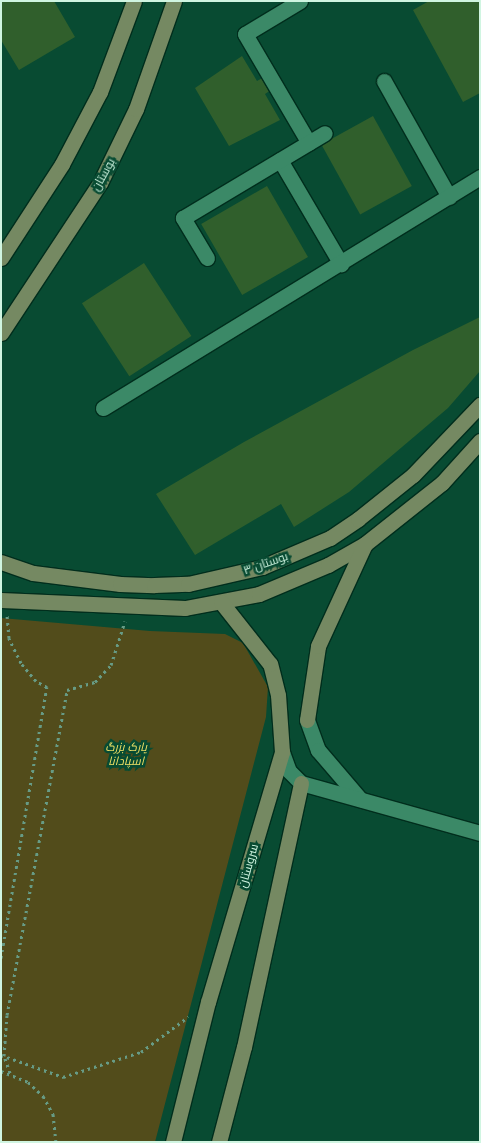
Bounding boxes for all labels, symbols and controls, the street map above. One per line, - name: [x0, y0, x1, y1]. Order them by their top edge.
- street label: بوستان: [89, 156, 119, 194]
- street label: بوستان ۳: [242, 550, 290, 578]
- park label: پارک بزرگ اسپادانا: [105, 741, 147, 769]
- street label: سروستان: [236, 842, 262, 890]

